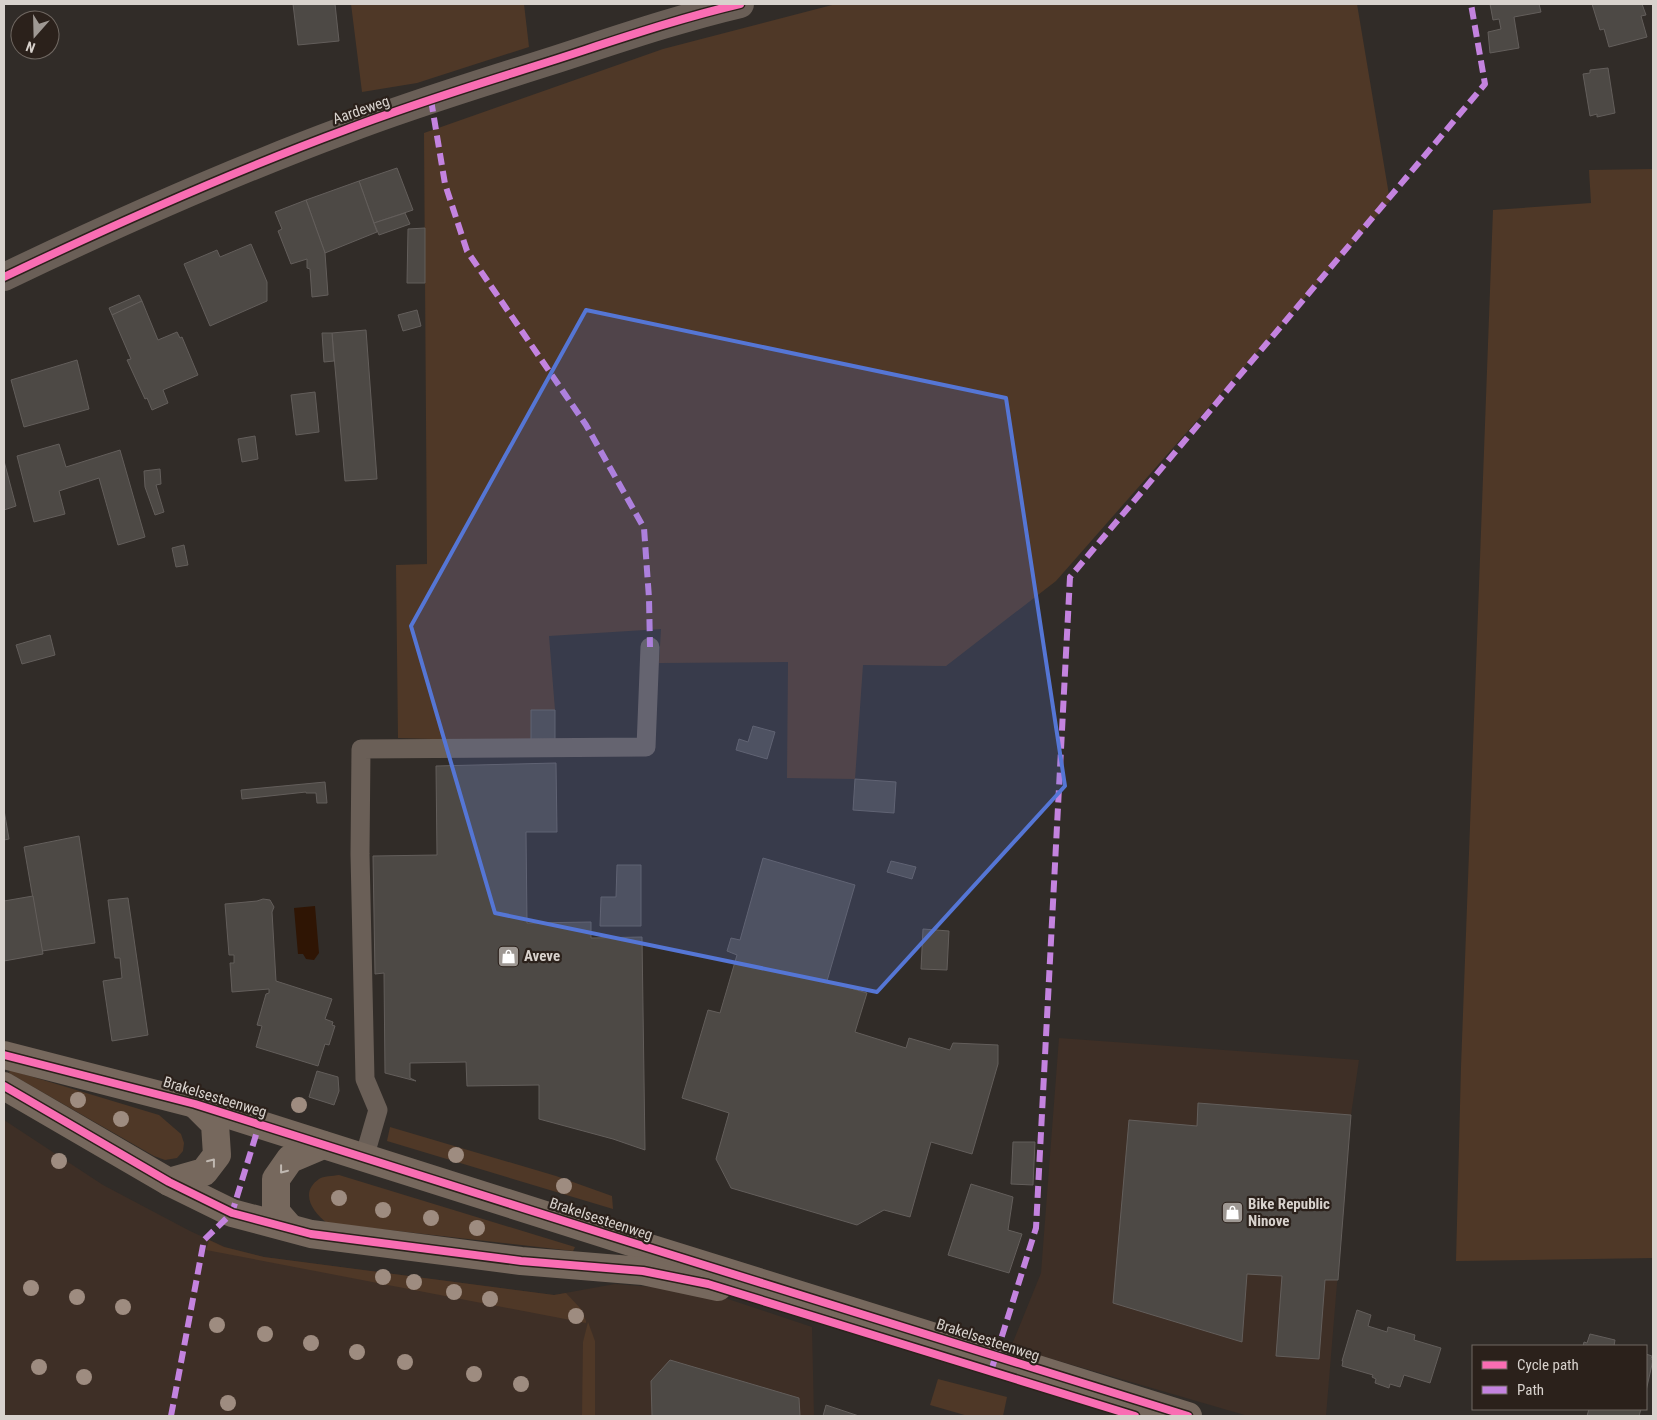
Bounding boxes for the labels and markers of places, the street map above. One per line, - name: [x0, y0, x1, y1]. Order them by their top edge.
- shop icon: Aveve: [496, 944, 520, 968]
- place label: Aveve: [524, 947, 560, 965]
- place label: Bike Republic Ninove: [1248, 1195, 1330, 1230]
- shop icon: Bike Republic Ninove: [1220, 1201, 1244, 1225]

